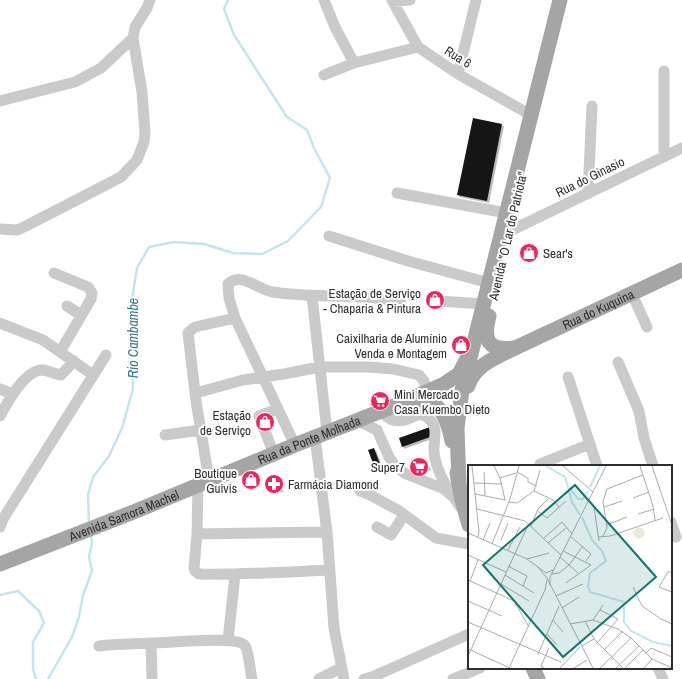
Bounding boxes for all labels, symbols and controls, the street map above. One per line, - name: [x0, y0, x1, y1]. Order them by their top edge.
- street label: Rua 6: [441, 42, 475, 72]
- street label: Rua do Ginasio: [553, 153, 627, 201]
- street label: Avenida "O Lar do Patriota": [485, 170, 531, 303]
- shop icon: Sear's: [518, 242, 540, 264]
- place label: Sear's: [543, 245, 573, 262]
- place label: Estação de Serviço - Chaparia & Pintura: [323, 285, 421, 317]
- street label: Rua do Kuquina: [559, 285, 637, 333]
- shop icon: Estação de Serviço - Chaparia & Pintura: [424, 289, 446, 311]
- water label: Rio Cambambe: [124, 298, 142, 378]
- place label: Caixilharia de Alumínio Venda e Montagem: [336, 330, 447, 362]
- shop icon: Caixilharia de Alumínio Venda e Montagem: [450, 334, 472, 356]
- place label: Mini Mercado Casa Kuembo Dieto: [394, 386, 490, 418]
- supermarket icon: Mini Mercado Casa Kuembo Dieto: [369, 390, 391, 412]
- place label: Estação de Serviço: [200, 407, 251, 439]
- shop icon: Estação de Serviço: [254, 411, 276, 433]
- street label: Rua da Ponte Molhada: [255, 412, 363, 468]
- supermarket icon: Super7: [408, 456, 430, 478]
- place label: Super7: [371, 459, 405, 476]
- place label: Boutique Guivis: [194, 465, 237, 497]
- inset map: [468, 465, 672, 669]
- shop icon: Boutique Guivis: [240, 469, 262, 491]
- pharmacy icon: Farmácia Diamond: [263, 473, 285, 495]
- place label: Farmácia Diamond: [288, 476, 379, 493]
- street label: Avenida Samora Machel: [66, 486, 181, 545]

